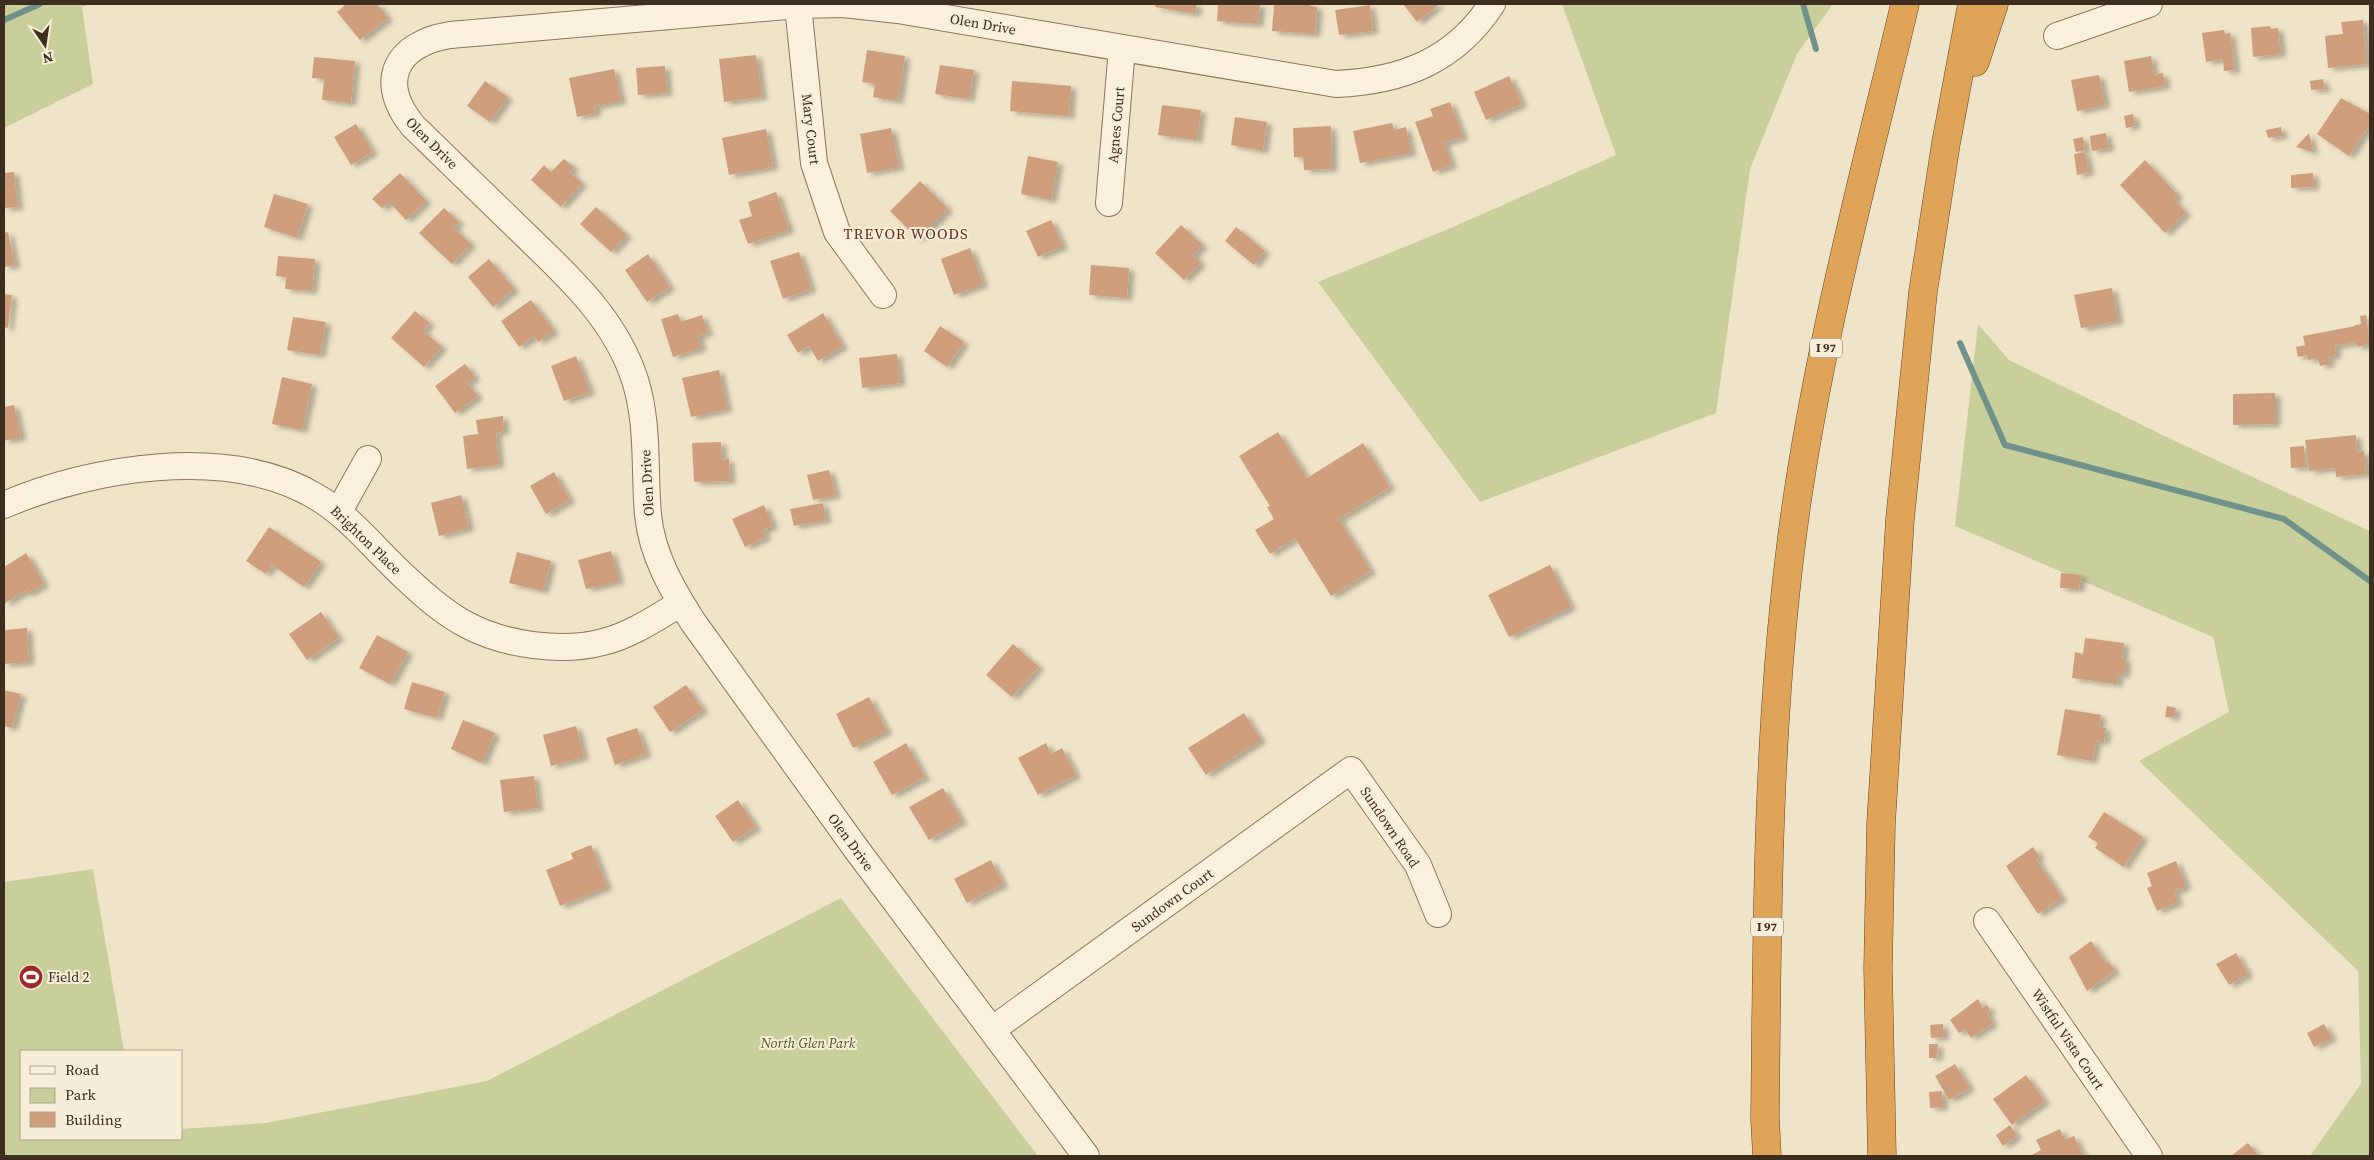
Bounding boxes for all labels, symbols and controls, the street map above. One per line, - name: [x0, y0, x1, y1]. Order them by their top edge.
- street label: Olen Drive: [948, 8, 1018, 40]
- north arrow: [20, 20, 70, 70]
- text: N: [41, 47, 55, 69]
- street label: Agnes Court: [1103, 85, 1129, 164]
- street label: Mary Court: [797, 92, 825, 166]
- street label: Olen Drive: [401, 112, 463, 174]
- district label: TREVOR WOODS: [843, 223, 969, 244]
- road number: I 97: [1810, 338, 1842, 358]
- street label: Olen Drive: [635, 449, 659, 517]
- street label: Brighton Place: [326, 501, 406, 579]
- street label: Sundown Road: [1356, 783, 1424, 871]
- street label: Olen Drive: [823, 809, 879, 875]
- street label: Sundown Court: [1127, 863, 1217, 937]
- road number: I 97: [1751, 918, 1783, 936]
- sports icon: Field 2: [18, 964, 44, 990]
- place label: Field 2: [48, 967, 90, 987]
- street label: Wistful Vista Court: [2027, 985, 2109, 1094]
- park label: North Glen Park: [760, 1033, 856, 1053]
- legend: [20, 1050, 182, 1140]
- text: Road: [65, 1059, 99, 1080]
- text: Park: [65, 1084, 97, 1105]
- text: Building: [65, 1109, 122, 1130]

